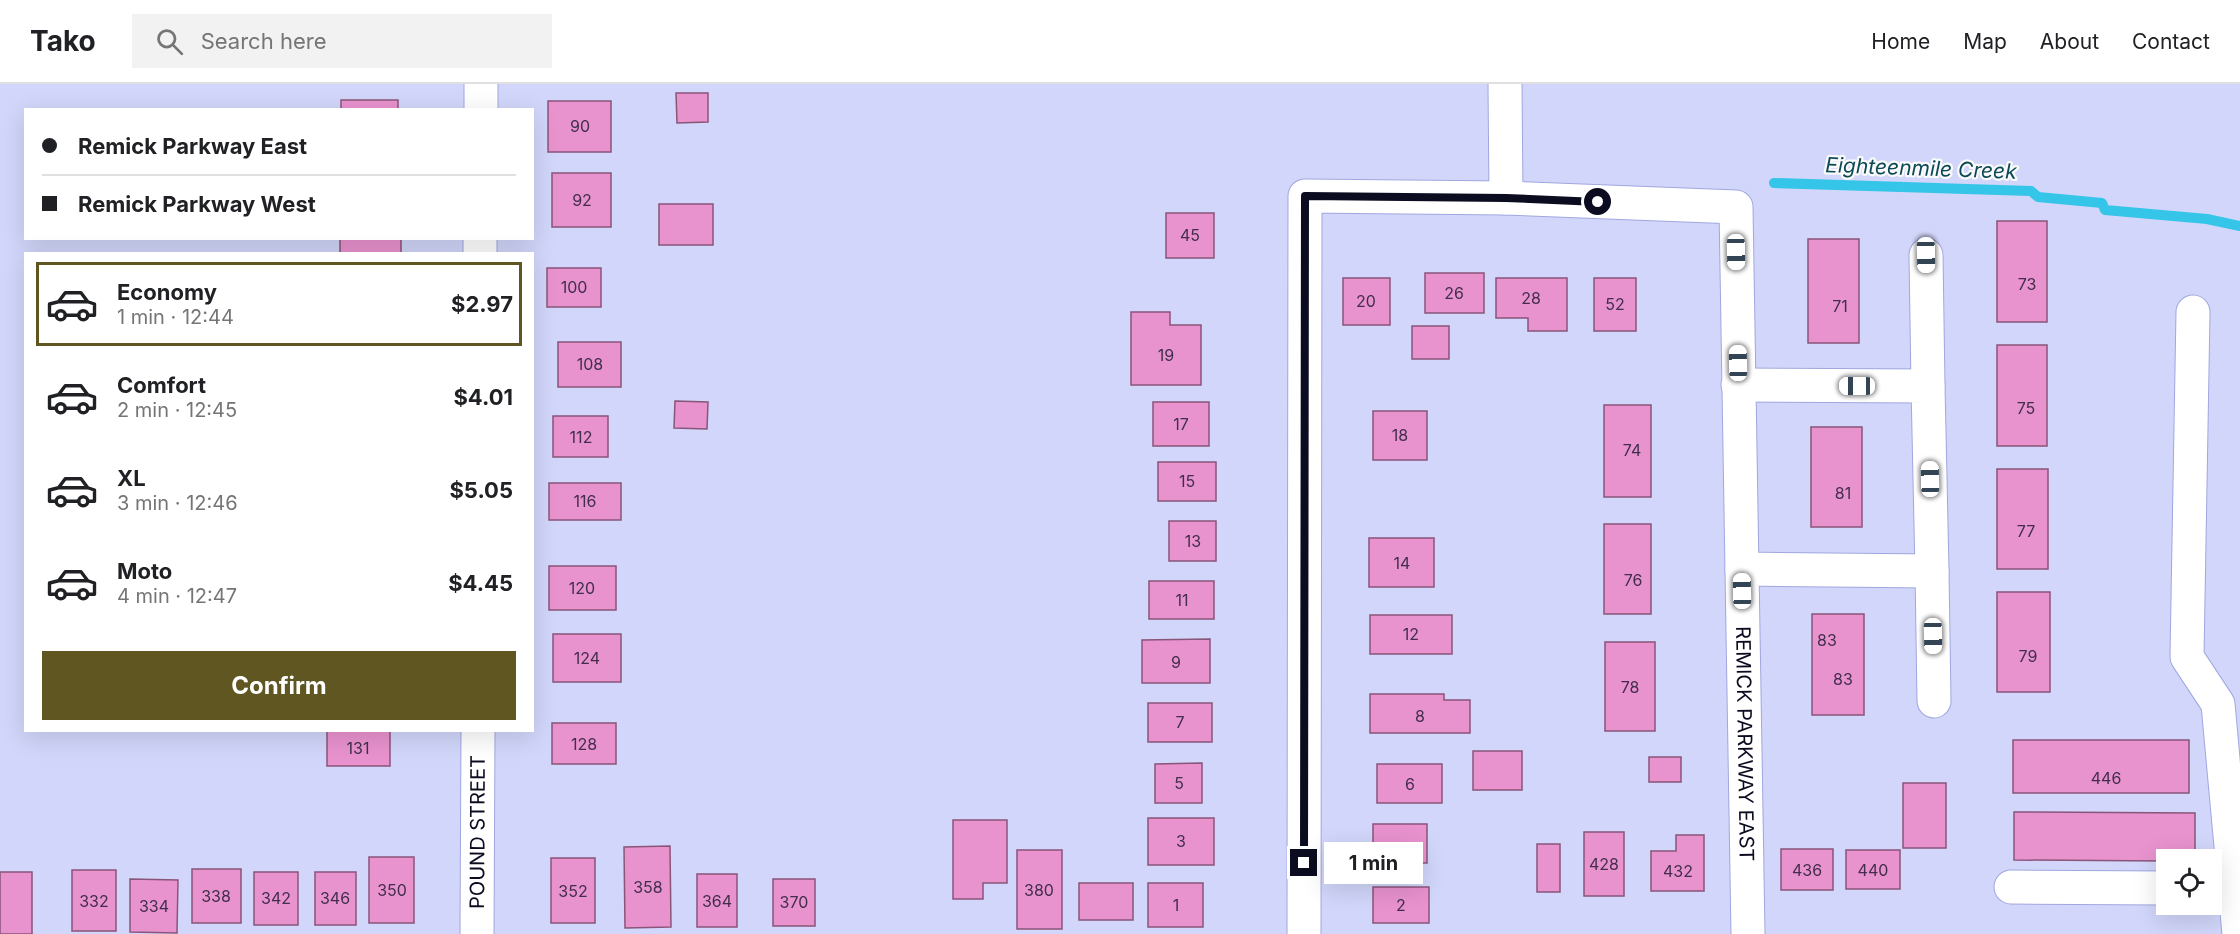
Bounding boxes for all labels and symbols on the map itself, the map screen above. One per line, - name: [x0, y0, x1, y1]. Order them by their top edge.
- house number: 90: [570, 116, 590, 136]
- water label: Eighteenmile Creek: [1825, 152, 2018, 184]
- route start: [1584, 188, 1611, 215]
- house number: 92: [572, 190, 592, 210]
- house number: 45: [1180, 225, 1200, 245]
- car: [1727, 234, 1745, 270]
- car: [1917, 237, 1935, 273]
- house number: 73: [2018, 274, 2036, 294]
- house number: 100: [561, 277, 587, 297]
- house number: 26: [1444, 283, 1464, 303]
- house number: 28: [1521, 288, 1541, 308]
- house number: 20: [1356, 291, 1376, 311]
- house number: 52: [1605, 294, 1625, 314]
- house number: 71: [1832, 296, 1848, 316]
- house number: 19: [1158, 345, 1174, 365]
- car: [1729, 345, 1747, 381]
- house number: 108: [577, 354, 603, 374]
- car: [1839, 377, 1875, 395]
- house number: 75: [2017, 398, 2035, 418]
- house number: 17: [1173, 414, 1189, 434]
- house number: 18: [1392, 425, 1408, 445]
- house number: 112: [570, 427, 592, 447]
- house number: 74: [1623, 440, 1641, 460]
- car: [1921, 461, 1939, 497]
- house number: 15: [1179, 471, 1195, 491]
- house number: 81: [1835, 483, 1851, 503]
- house number: 116: [574, 491, 596, 511]
- house number: 77: [2017, 521, 2035, 541]
- house number: 13: [1185, 531, 1201, 551]
- house number: 14: [1394, 553, 1410, 573]
- house number: 76: [1624, 570, 1642, 590]
- car: [1733, 573, 1751, 609]
- house number: 120: [569, 578, 595, 598]
- house number: 11: [1175, 590, 1189, 610]
- car: [1924, 618, 1942, 654]
- house number: 12: [1403, 624, 1419, 644]
- street label: REMICK PARKWAY EAST: [1731, 626, 1759, 862]
- house number: 83: [1817, 630, 1837, 650]
- house number: 79: [2019, 646, 2037, 666]
- house number: 124: [574, 648, 600, 668]
- house number: 9: [1171, 652, 1181, 672]
- house number: 83: [1833, 669, 1853, 689]
- house number: 78: [1621, 677, 1639, 697]
- house number: 8: [1415, 706, 1425, 726]
- house number: 7: [1175, 712, 1185, 732]
- house number: 128: [571, 734, 597, 754]
- house number: 131: [347, 738, 369, 758]
- street label: POUND STREET: [465, 755, 490, 909]
- house number: 446: [2091, 768, 2121, 788]
- house number: 5: [1174, 773, 1184, 793]
- house number: 6: [1405, 774, 1415, 794]
- house number: 3: [1176, 831, 1186, 851]
- callout: 1 min: [1325, 842, 1424, 884]
- route end: [1290, 849, 1317, 876]
- house number: 428: [1589, 854, 1619, 874]
- house number: 436: [1792, 860, 1822, 880]
- house number: 440: [1858, 860, 1888, 880]
- house number: 432: [1663, 861, 1693, 881]
- house number: 358: [633, 877, 663, 897]
- house number: 350: [377, 880, 407, 900]
- house number: 380: [1024, 880, 1054, 900]
- house number: 352: [558, 881, 588, 901]
- house number: 338: [201, 886, 231, 906]
- house number: 342: [261, 888, 291, 908]
- house number: 346: [320, 888, 350, 908]
- house number: 332: [79, 891, 109, 911]
- house number: 364: [702, 891, 732, 911]
- house number: 370: [780, 892, 808, 912]
- house number: 1: [1173, 895, 1179, 915]
- house number: 2: [1396, 895, 1406, 915]
- house number: 334: [139, 896, 169, 916]

